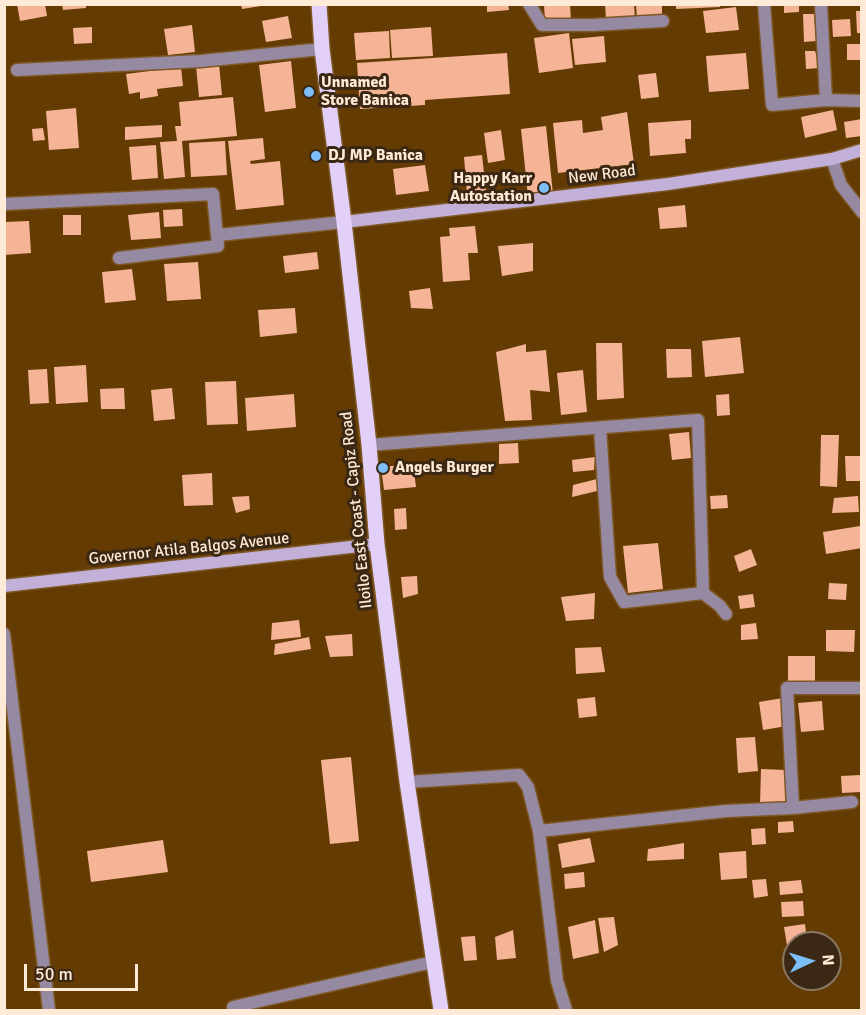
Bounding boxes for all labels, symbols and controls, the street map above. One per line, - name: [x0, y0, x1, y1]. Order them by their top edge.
- place label: Unnamed Store Banica: [321, 73, 409, 111]
- marker: Unnamed Store Banica: [302, 85, 316, 99]
- place label: DJ MP Banica: [328, 146, 423, 166]
- marker: DJ MP Banica: [309, 149, 323, 163]
- street label: New Road: [567, 161, 637, 189]
- place label: Happy Karr Autostation: [450, 169, 532, 207]
- marker: Happy Karr Autostation: [537, 181, 551, 195]
- street label: Iloilo East Coast - Capiz Road: [337, 411, 377, 609]
- place label: Angels Burger: [395, 458, 494, 478]
- marker: Angels Burger: [376, 461, 390, 475]
- street label: Governor Atila Balgos Avenue: [88, 529, 290, 569]
- north arrow: [782, 931, 842, 991]
- scale bar: [27, 952, 141, 990]
- text: N: [818, 954, 838, 966]
- text: 50 m: [35, 963, 73, 985]

